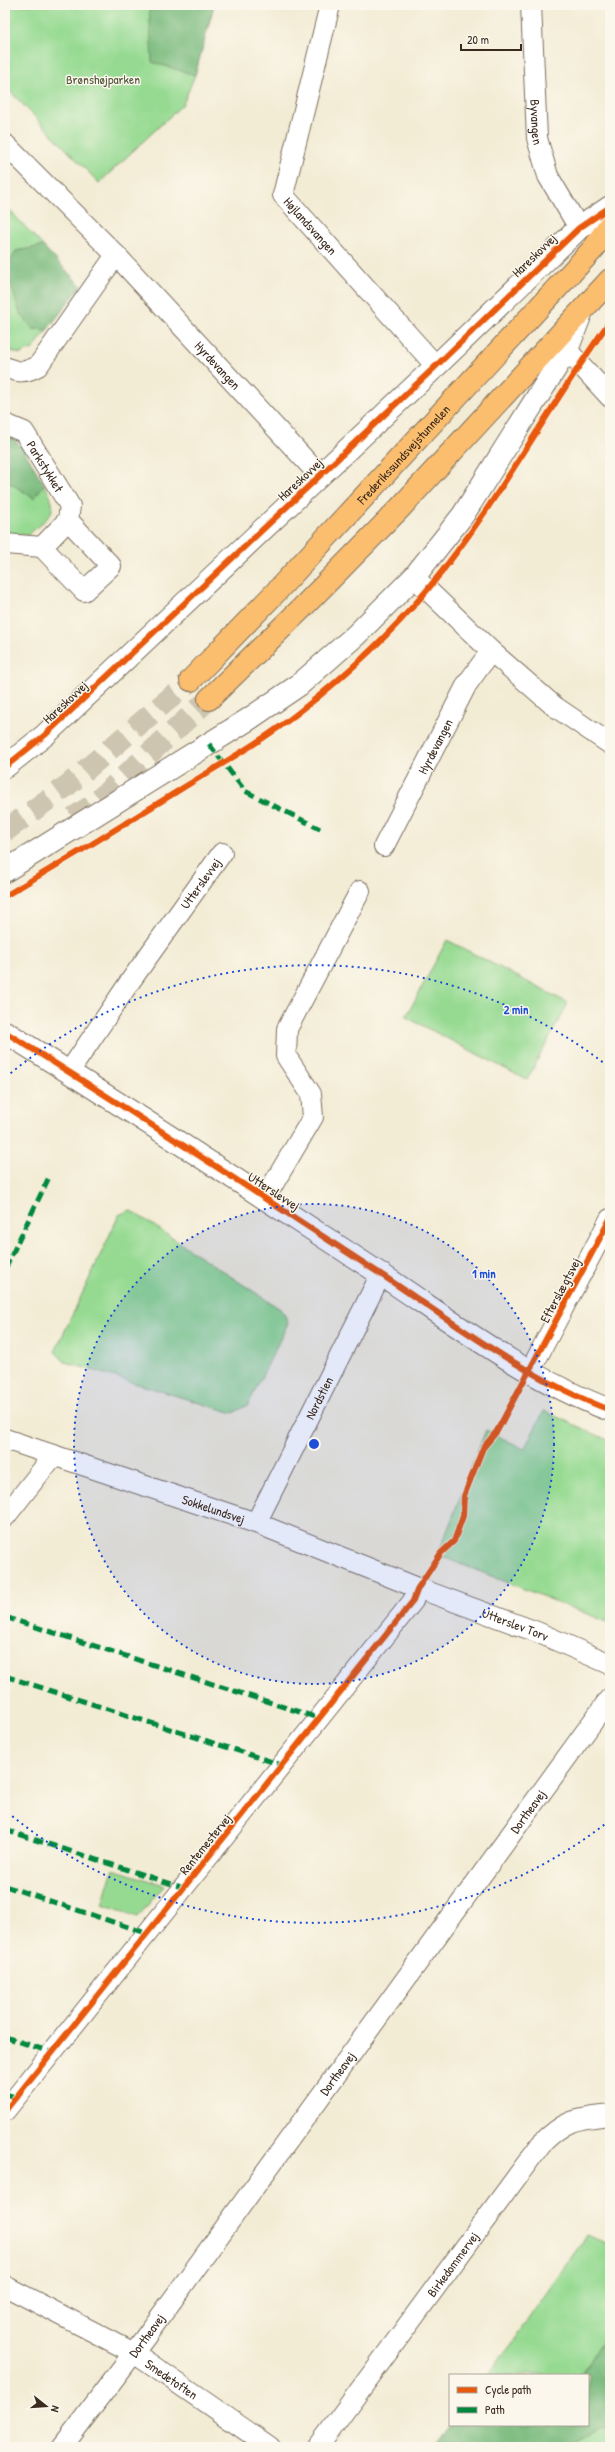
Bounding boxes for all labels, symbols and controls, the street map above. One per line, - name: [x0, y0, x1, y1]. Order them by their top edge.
- scale bar: [461, 26, 521, 52]
- text: 20 m: [467, 31, 489, 48]
- park label: Brønshøjparken: [66, 70, 140, 88]
- street label: Byvangen: [526, 99, 547, 147]
- street label: Højlandsvangen: [280, 193, 341, 259]
- street label: Hareskovvej: [508, 229, 560, 281]
- street label: Hyrdevangen: [191, 337, 245, 393]
- street label: Frederikssundsvejstunnelen: [352, 400, 454, 509]
- street label: Parkstykket: [23, 437, 68, 496]
- street label: Hareskovvej: [274, 453, 326, 505]
- street label: Hareskovvej: [39, 676, 91, 728]
- street label: Hyrdevangen: [413, 715, 457, 777]
- street label: Utterslevvej: [176, 854, 225, 912]
- text: 2 min: [504, 1001, 529, 1018]
- street label: Utterslevvej: [245, 1168, 303, 1214]
- street label: Efterslægtsvej: [535, 1254, 585, 1326]
- text: 1 min: [472, 1265, 496, 1282]
- street label: Nordstien: [301, 1373, 337, 1422]
- centre of rings: [307, 1437, 321, 1451]
- street label: Sokkelundsvej: [180, 1490, 247, 1528]
- street label: Utterslev Torv: [479, 1603, 552, 1645]
- street label: Dortheavej: [506, 1786, 550, 1837]
- street label: Rentemestervej: [175, 1810, 235, 1878]
- street label: Dortheavej: [315, 2048, 359, 2099]
- street label: Birkedommervej: [423, 2228, 483, 2300]
- street label: Dortheavej: [124, 2310, 169, 2361]
- street label: Smedetoften: [142, 2354, 202, 2404]
- legend: [449, 2374, 589, 2426]
- text: Cycle path: [485, 2381, 531, 2398]
- north arrow: [26, 2386, 66, 2426]
- text: Path: [485, 2401, 505, 2418]
- text: N: [48, 2404, 63, 2414]

